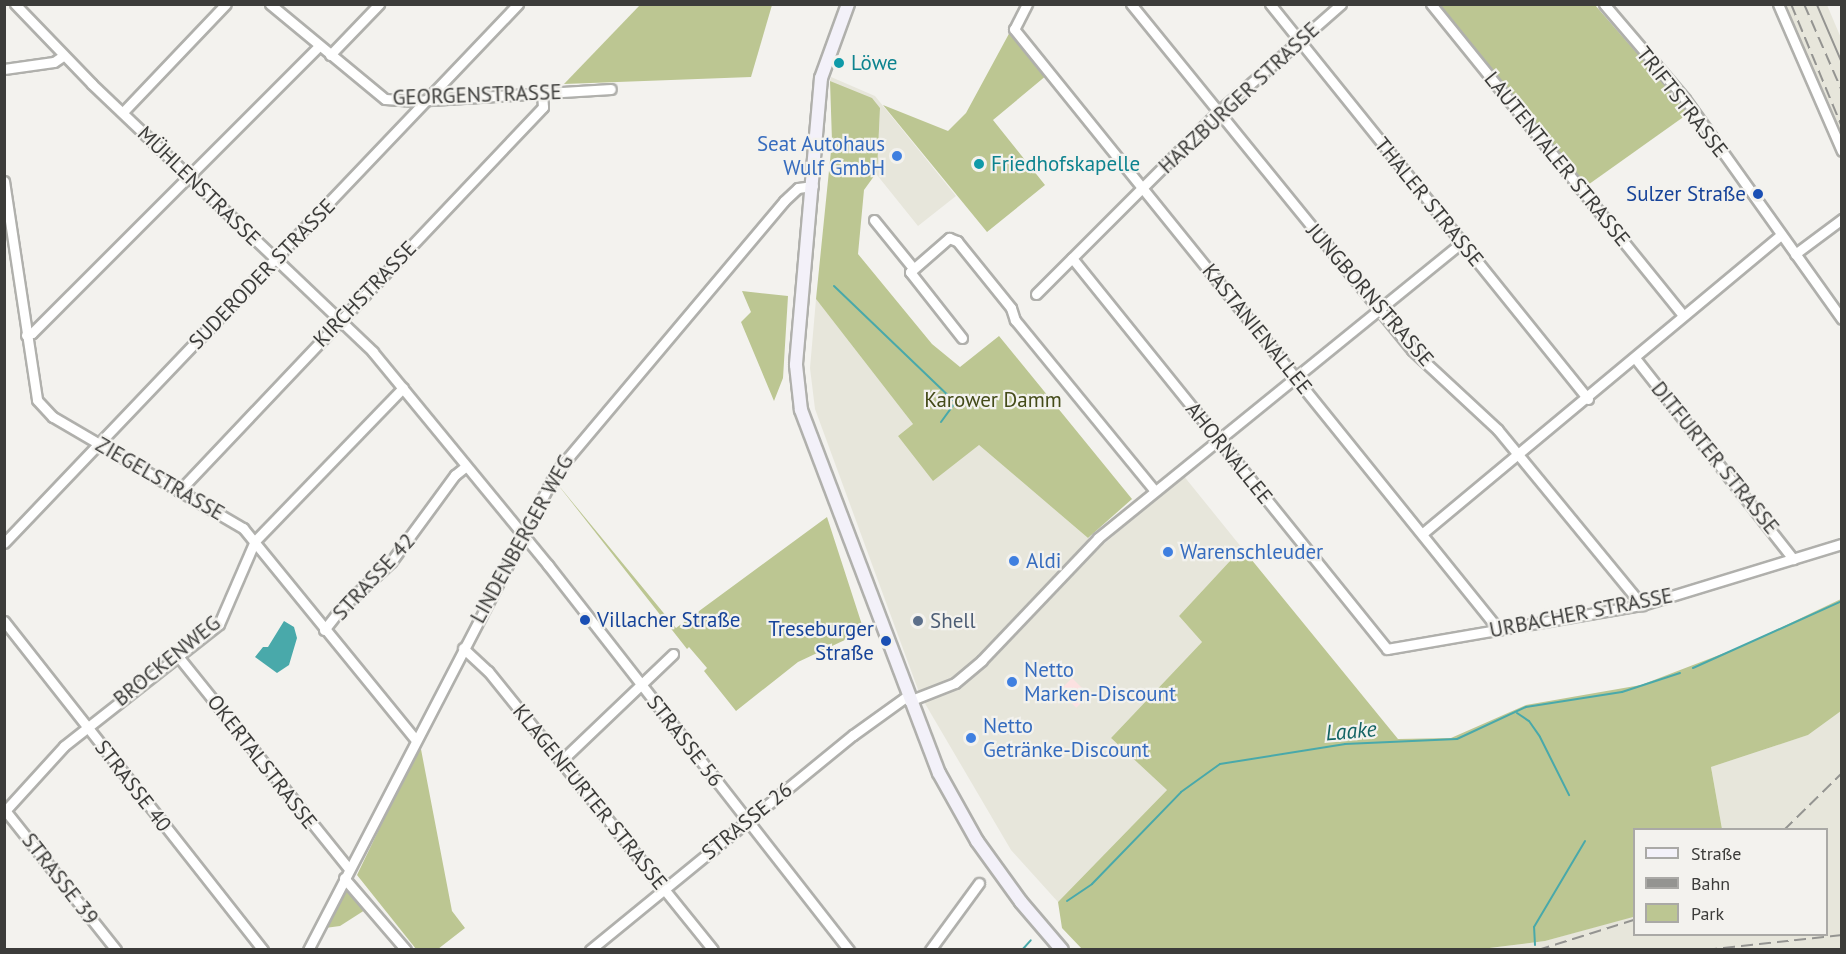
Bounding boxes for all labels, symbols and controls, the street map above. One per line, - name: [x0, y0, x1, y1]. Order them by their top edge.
- street label: HARZBURGER STRASSE: [1154, 17, 1324, 179]
- street label: TRIFTSTRASSE: [1631, 42, 1733, 162]
- place label: Löwe: [851, 50, 898, 76]
- marker: Löwe: [832, 56, 846, 70]
- street label: LAUTENTALER STRASSE: [1479, 67, 1635, 251]
- street label: GEORGENSTRASSE: [392, 79, 562, 111]
- street label: MÜHLENSTRASSE: [132, 121, 266, 251]
- place label: Seat Autohaus Wulf GmbH: [756, 131, 885, 181]
- street label: THALER STRASSE: [1369, 132, 1489, 272]
- marker: Seat Autohaus Wulf GmbH: [890, 149, 904, 163]
- place label: Friedhofskapelle: [991, 151, 1140, 177]
- marker: Friedhofskapelle: [972, 157, 986, 171]
- place label: Sulzer Straße: [1626, 181, 1746, 207]
- marker: Sulzer Straße: [1751, 187, 1765, 201]
- street label: SUDERODER STRASSE: [184, 194, 340, 354]
- street label: JUNGBORNSTRASSE: [1301, 219, 1439, 371]
- street label: KIRCHSTRASSE: [308, 236, 422, 352]
- street label: KASTANIENALLEE: [1197, 259, 1317, 399]
- street label: DITFURTER STRASSE: [1646, 377, 1784, 539]
- park label: Karower Damm: [924, 387, 1062, 413]
- street label: AHORNALLEE: [1180, 397, 1278, 509]
- street label: ZIEGELSTRASSE: [91, 432, 229, 526]
- street label: LINDENBERGER WEG: [465, 450, 579, 628]
- street label: STRASSE 42: [328, 529, 420, 625]
- place label: Warenschleuder: [1180, 539, 1323, 565]
- marker: Warenschleuder: [1161, 545, 1175, 559]
- place label: Aldi: [1026, 548, 1061, 574]
- marker: Aldi: [1007, 554, 1021, 568]
- street label: URBACHER STRASSE: [1487, 583, 1675, 643]
- place label: Villacher Straße: [597, 607, 741, 633]
- place label: Shell: [930, 608, 976, 634]
- street label: BROCKENWEG: [109, 610, 225, 712]
- marker: Villacher Straße: [578, 613, 592, 627]
- marker: Shell: [911, 614, 925, 628]
- place label: Treseburger Straße: [768, 616, 874, 666]
- marker: Treseburger Straße: [879, 634, 893, 648]
- place label: Netto Marken-Discount: [1024, 657, 1176, 707]
- marker: Netto Marken-Discount: [1005, 675, 1019, 689]
- street label: OKERTALSTRASSE: [202, 690, 322, 834]
- street label: STRASSE 56: [641, 690, 729, 792]
- street label: KLAGENFURTER STRASSE: [507, 699, 673, 895]
- place label: Netto Getränke-Discount: [983, 713, 1149, 763]
- water label: Laake: [1324, 716, 1378, 746]
- marker: Netto Getränke-Discount: [964, 731, 978, 745]
- street label: STRASSE 40: [89, 735, 177, 837]
- street label: STRASSE 26: [697, 777, 797, 865]
- street label: STRASSE 39: [16, 828, 104, 930]
- legend: [1633, 828, 1828, 936]
- text: Straße: [1691, 842, 1742, 865]
- text: Bahn: [1691, 872, 1730, 895]
- text: Park: [1691, 902, 1724, 925]

